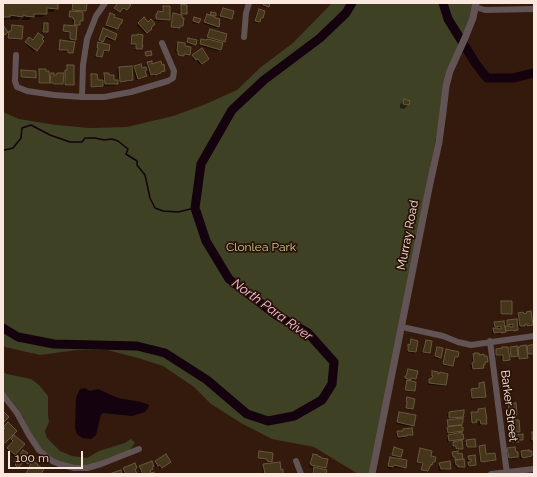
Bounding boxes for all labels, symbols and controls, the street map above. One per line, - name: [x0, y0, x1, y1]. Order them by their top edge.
- street label: Murray Road: [394, 199, 422, 271]
- park label: Clonlea Park: [226, 240, 296, 254]
- water label: North Para River: [229, 276, 315, 344]
- street label: Barker Street: [497, 369, 521, 443]
- scale bar: [10, 443, 85, 469]
- text: 100 m: [15, 451, 49, 465]

